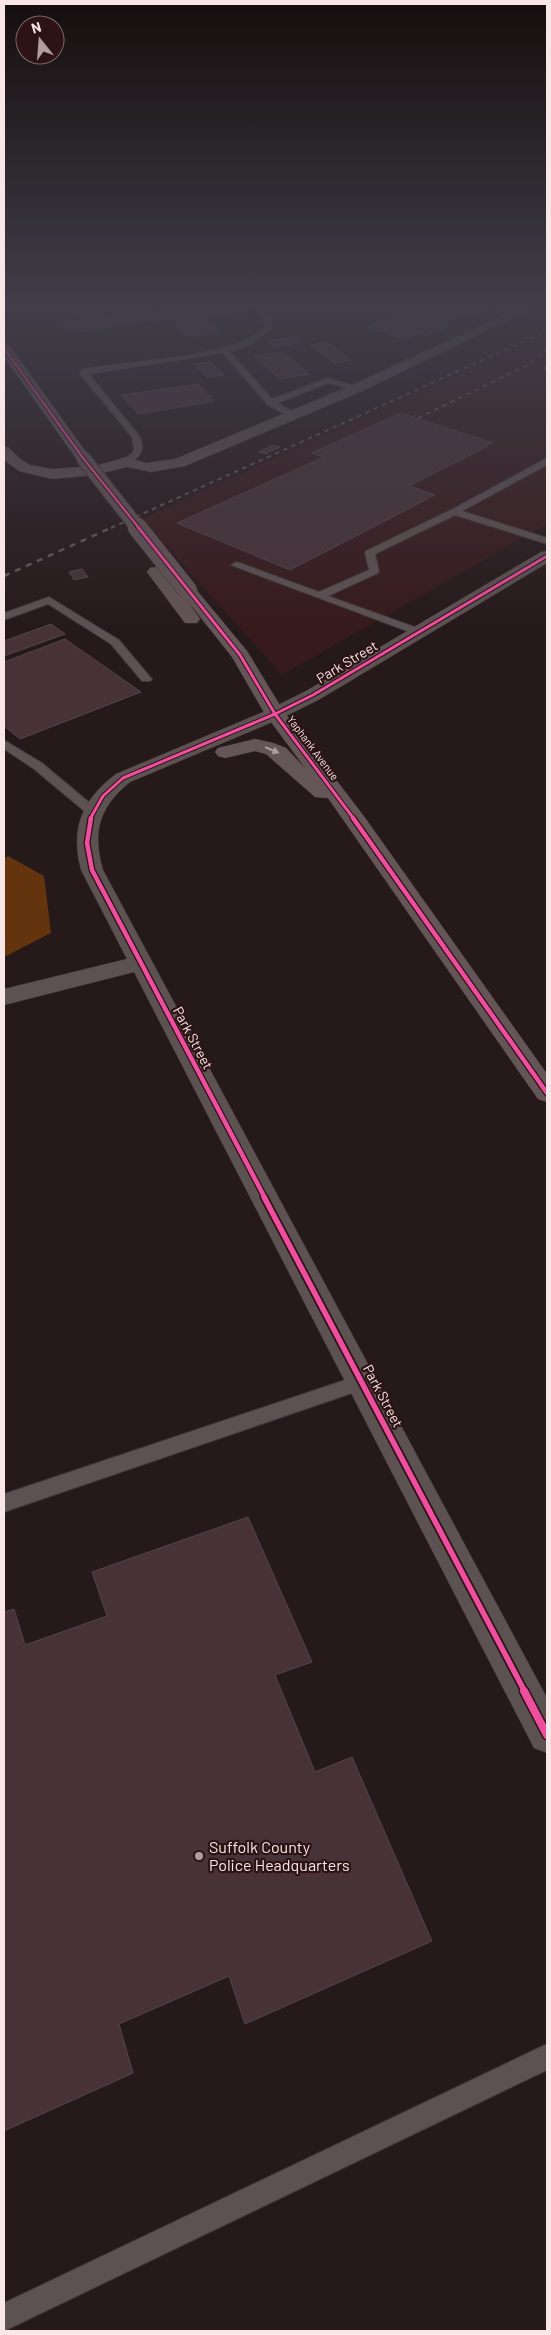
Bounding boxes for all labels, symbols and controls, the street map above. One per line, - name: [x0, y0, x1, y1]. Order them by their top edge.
- north arrow: [15, 15, 65, 65]
- text: N: [29, 18, 43, 37]
- street label: Park Street: [313, 637, 380, 687]
- street label: Yaphank Avenue: [285, 713, 342, 783]
- one-way arrow: [265, 746, 279, 754]
- street label: Park Street: [170, 1004, 217, 1072]
- street label: Park Street: [360, 1362, 407, 1430]
- place label: Suffolk County Police Headquarters: [209, 1837, 350, 1874]
- marker: Suffolk County Police Headquarters: [193, 1850, 205, 1862]

